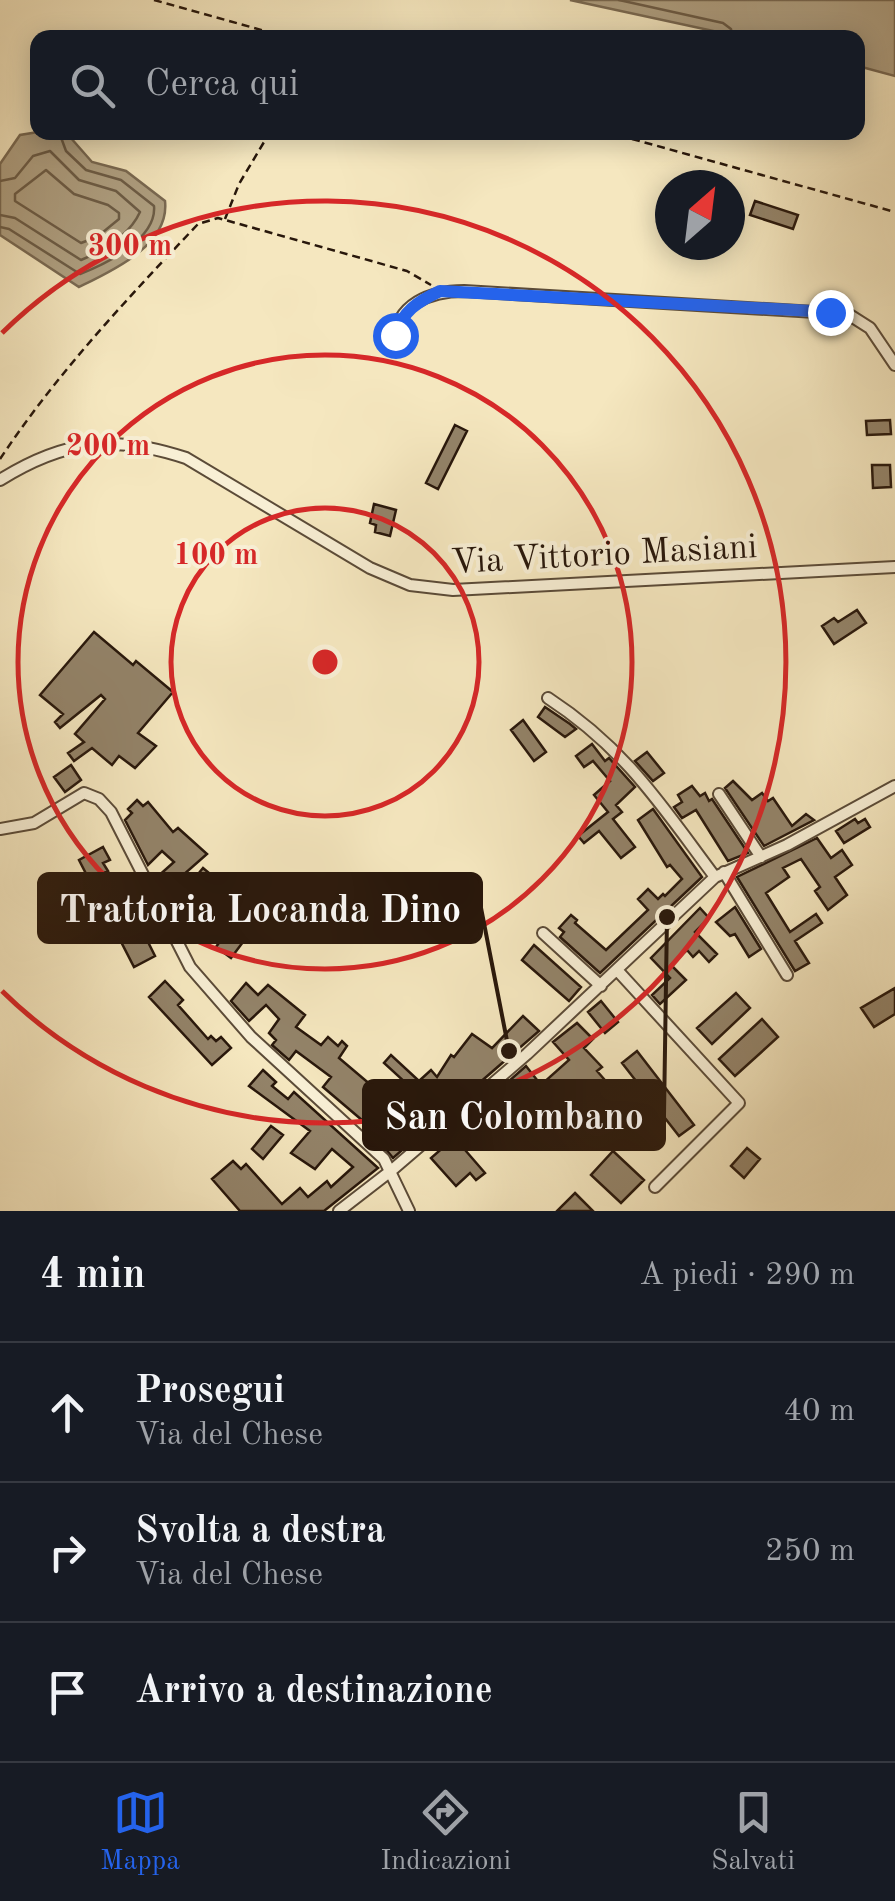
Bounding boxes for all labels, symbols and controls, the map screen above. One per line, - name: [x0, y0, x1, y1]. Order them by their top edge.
- search box: [30, 30, 865, 140]
- icon: search: [65, 58, 120, 113]
- text: Cerca qui: [145, 66, 299, 104]
- north arrow: [655, 170, 745, 260]
- text: 300 m: [88, 232, 172, 262]
- route end: [808, 290, 854, 336]
- route start: [373, 313, 419, 359]
- text: 200 m: [66, 432, 150, 462]
- street label: Via Vittorio Masiani: [450, 530, 758, 581]
- text: 100 m: [174, 541, 258, 571]
- centre of rings: [307, 644, 343, 680]
- callout: Trattoria Locanda Dino: [39, 874, 481, 942]
- text: Trattoria Locanda Dino: [59, 893, 461, 931]
- callout: San Colombano: [364, 1081, 664, 1149]
- text: San Colombano: [384, 1100, 644, 1138]
- text: 4 min: [40, 1255, 146, 1297]
- text: A piedi · 290 m: [639, 1260, 855, 1292]
- text: Prosegui: [135, 1373, 285, 1411]
- icon: ahead: [40, 1385, 95, 1440]
- text: 40 m: [784, 1396, 855, 1428]
- text: Via del Chese: [135, 1420, 323, 1452]
- text: Svolta a destra: [135, 1513, 386, 1551]
- icon: right: [40, 1525, 95, 1580]
- text: 250 m: [765, 1536, 855, 1568]
- text: Via del Chese: [135, 1560, 323, 1592]
- icon: arrive: [40, 1665, 95, 1720]
- text: Arrivo a destinazione: [135, 1673, 493, 1711]
- tab: Mappa: [100, 1785, 180, 1880]
- tab: Indicazioni: [380, 1785, 511, 1880]
- tab: Salvati: [711, 1785, 795, 1880]

